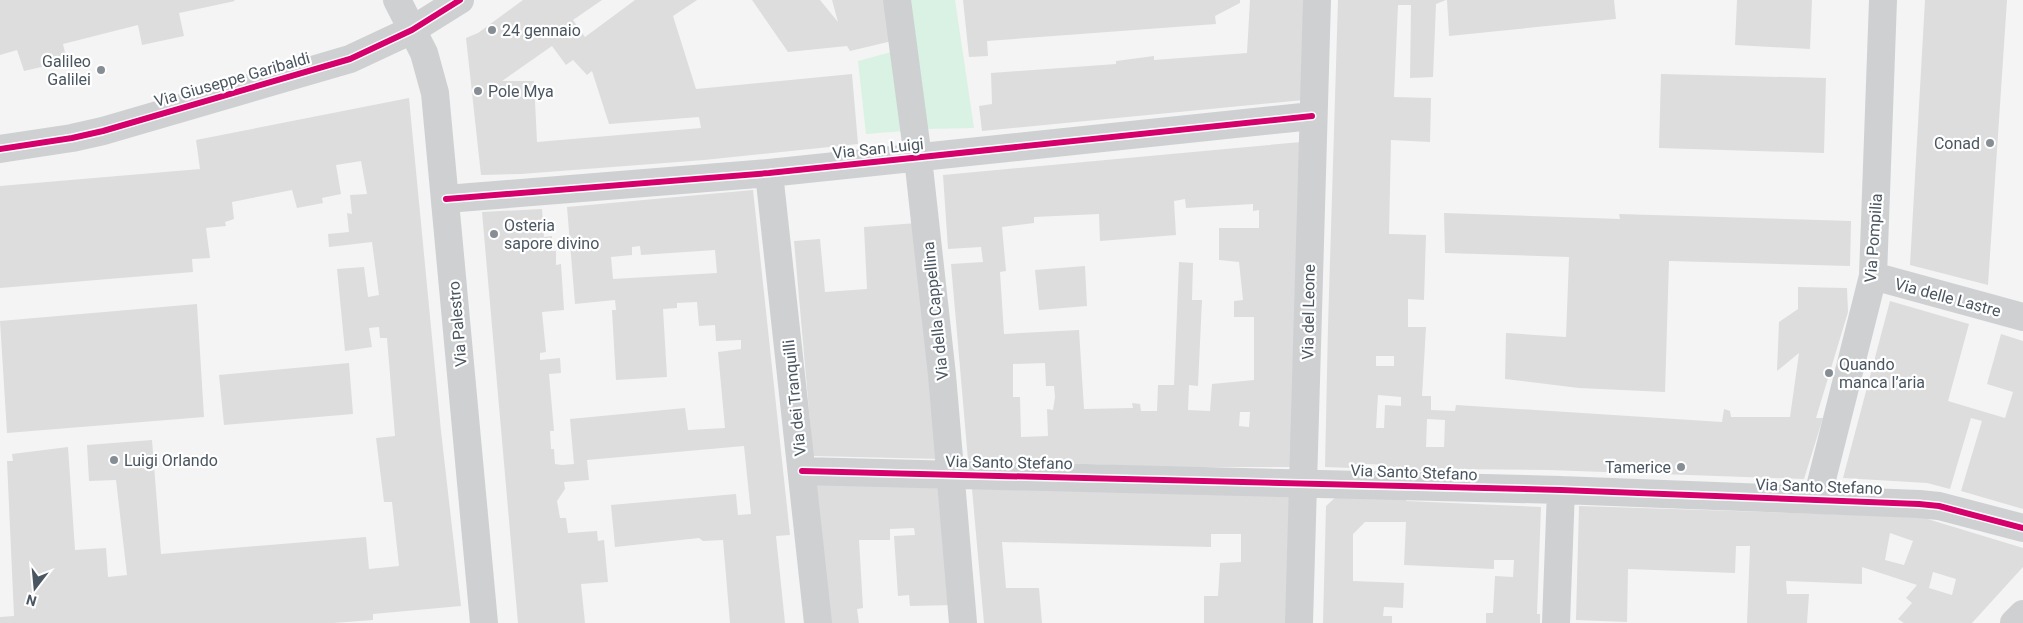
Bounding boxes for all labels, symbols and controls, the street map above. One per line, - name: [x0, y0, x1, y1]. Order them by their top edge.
- place label: 24 gennaio: [502, 21, 581, 40]
- marker: 24 gennaio: [486, 24, 498, 36]
- street label: Via Giuseppe Garibaldi: [152, 48, 312, 111]
- place label: Galileo Galilei: [42, 52, 91, 89]
- marker: Galileo Galilei: [95, 64, 107, 76]
- place label: Pole Mya: [488, 82, 554, 101]
- marker: Pole Mya: [472, 85, 484, 97]
- street label: Via San Luigi: [831, 134, 925, 163]
- place label: Conad: [1934, 134, 1980, 153]
- marker: Conad: [1984, 137, 1996, 149]
- street label: Via Pompilia: [1861, 193, 1886, 283]
- place label: Osteria sapore divino: [504, 216, 599, 253]
- marker: Osteria sapore divino: [488, 228, 500, 240]
- street label: Via della Cappellina: [919, 241, 952, 381]
- street label: Via del Leone: [1298, 264, 1319, 360]
- street label: Via delle Lastre: [1893, 274, 2003, 321]
- street label: Via Palestro: [444, 280, 471, 367]
- street label: Via dei Tranquilli: [779, 339, 810, 457]
- place label: Quando manca l’aria: [1839, 355, 1925, 392]
- marker: Quando manca l’aria: [1823, 367, 1835, 379]
- place label: Luigi Orlando: [124, 451, 218, 470]
- street label: Via Santo Stefano: [945, 452, 1073, 473]
- marker: Luigi Orlando: [108, 454, 120, 466]
- place label: Tamerice: [1605, 458, 1671, 477]
- street label: Via Santo Stefano: [1350, 461, 1478, 484]
- marker: Tamerice: [1675, 461, 1687, 473]
- street label: Via Santo Stefano: [1755, 475, 1883, 498]
- north arrow: [10, 563, 60, 613]
- text: N: [24, 591, 38, 610]

